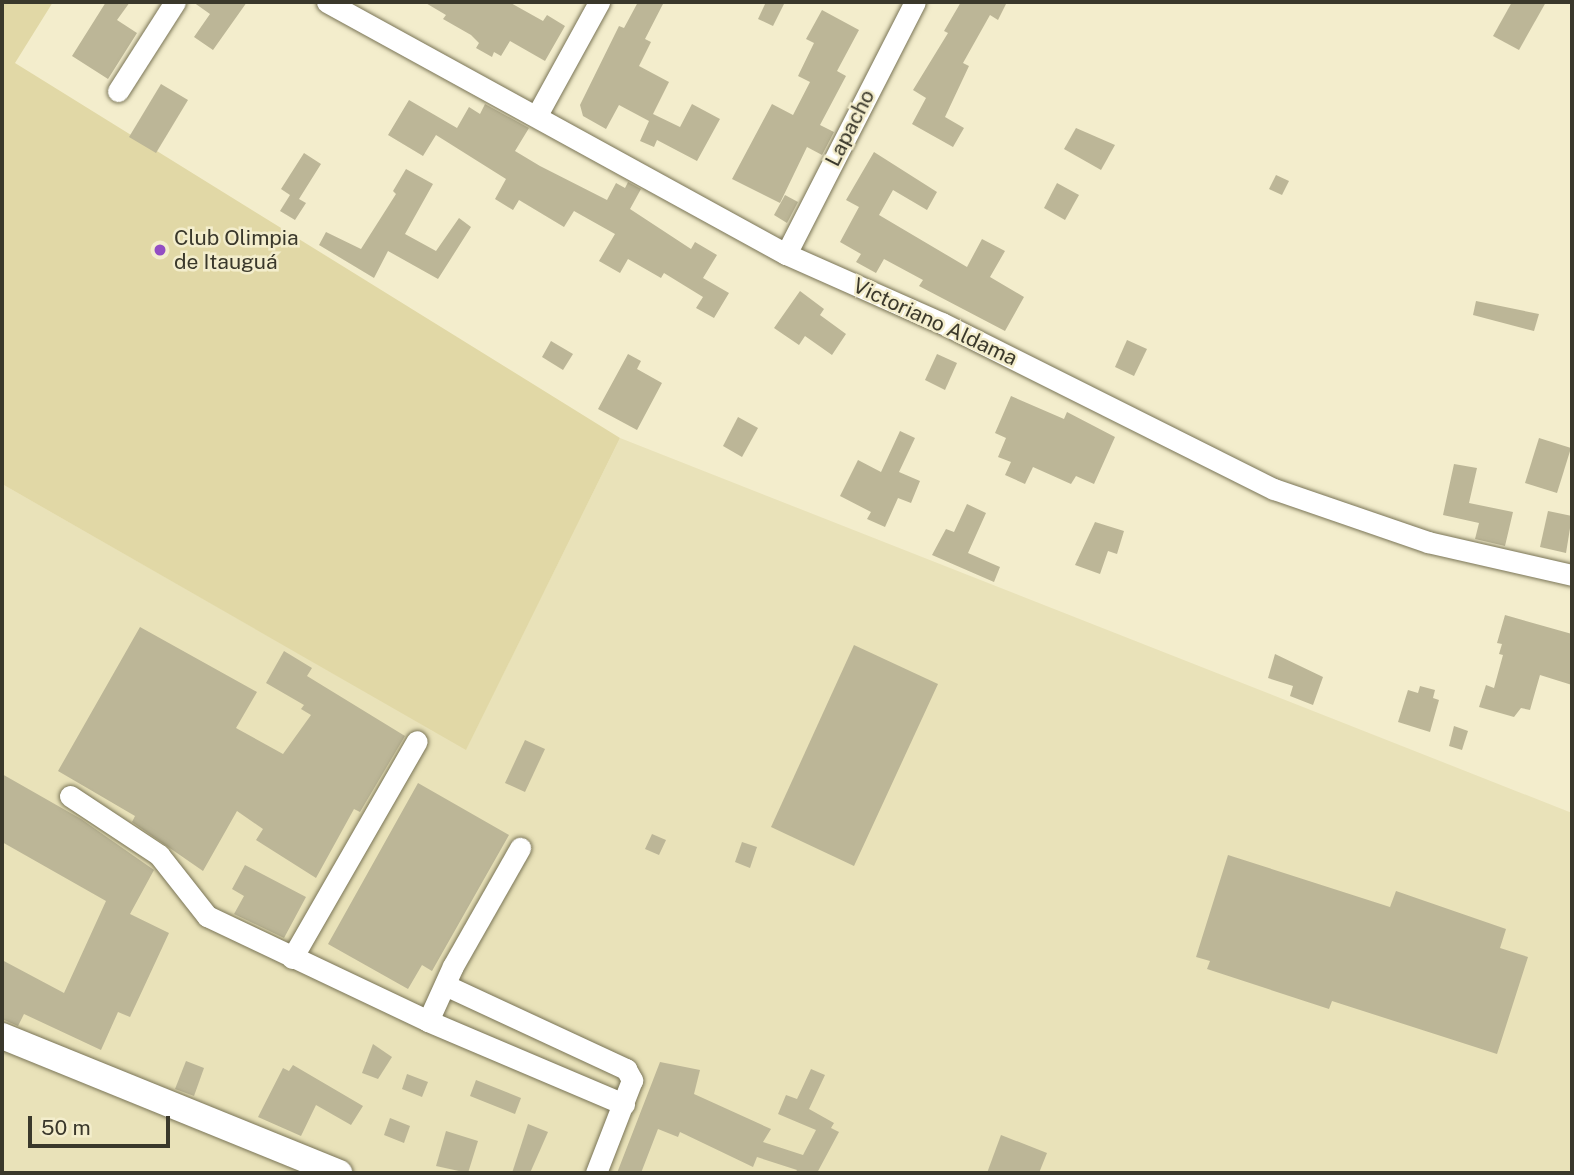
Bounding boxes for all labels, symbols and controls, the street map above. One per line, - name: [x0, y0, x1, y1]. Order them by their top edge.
- street label: Lapacho: [820, 85, 880, 171]
- place label: Club Olimpia de Itauguá: [174, 225, 299, 275]
- marker: Club Olimpia de Itauguá: [152, 242, 168, 258]
- street label: Victoriano Aldama: [849, 273, 1021, 371]
- scale bar: [32, 1102, 173, 1146]
- text: 50 m: [41, 1115, 91, 1140]

